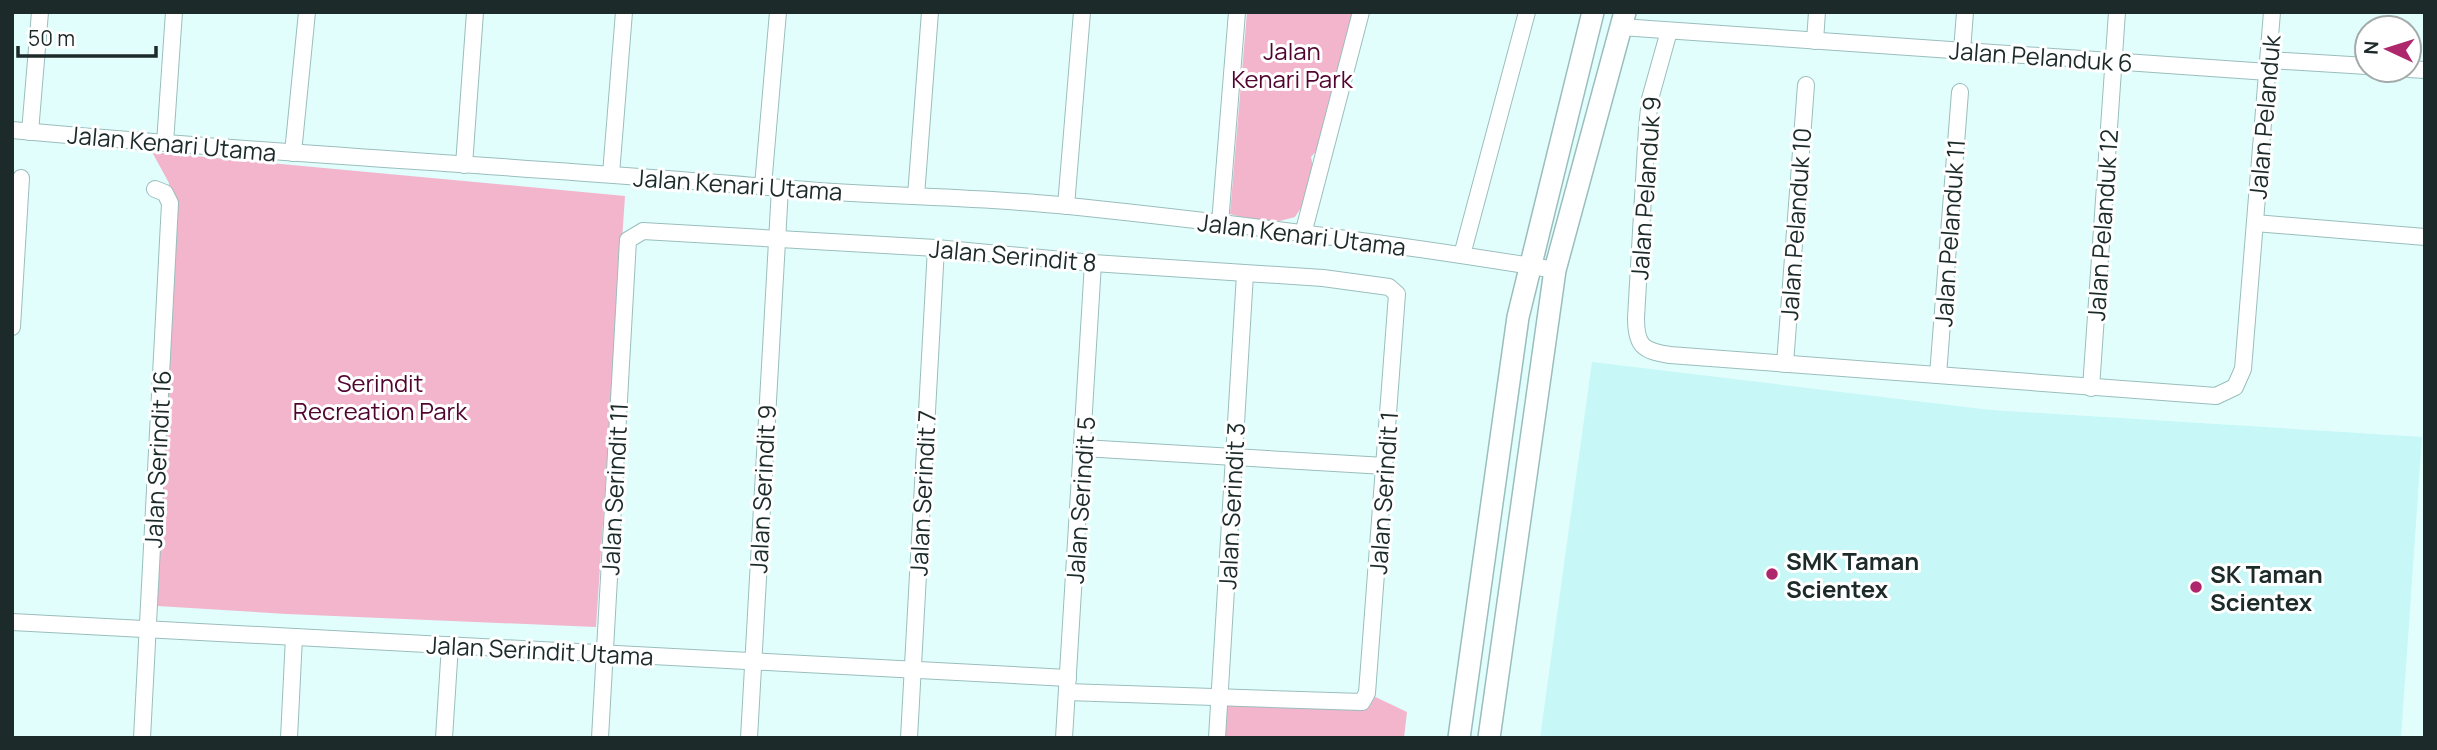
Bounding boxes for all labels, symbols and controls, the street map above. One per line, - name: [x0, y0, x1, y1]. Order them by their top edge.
- scale bar: [18, 14, 156, 58]
- north arrow: [2353, 14, 2423, 84]
- text: 50 m: [28, 24, 75, 52]
- street label: Jalan Pelanduk 6: [1948, 33, 2134, 79]
- street label: Jalan Pelanduk: [2240, 33, 2288, 200]
- park label: Jalan Kenari Park: [1231, 34, 1354, 95]
- text: N: [2358, 40, 2384, 56]
- street label: Jalan Pelanduk 9: [1622, 95, 1668, 281]
- street label: Jalan Kenari Utama: [66, 117, 278, 169]
- street label: Jalan Pelanduk 10: [1772, 126, 1818, 322]
- street label: Jalan Pelanduk 12: [2079, 128, 2125, 322]
- street label: Jalan Pelanduk 11: [1926, 138, 1972, 328]
- street label: Jalan Kenari Utama: [632, 160, 844, 208]
- street label: Jalan Kenari Utama: [1196, 205, 1408, 263]
- street label: Jalan Serindit 8: [928, 231, 1098, 279]
- park label: Serindit Recreation Park: [293, 366, 468, 427]
- street label: Jalan Serindit 16: [136, 369, 178, 549]
- street label: Jalan Serindit 11: [593, 402, 635, 576]
- street label: Jalan Serindit 9: [741, 404, 783, 574]
- street label: Jalan Serindit 7: [901, 409, 943, 577]
- street label: Jalan Serindit 1: [1361, 410, 1405, 576]
- street label: Jalan Serindit 5: [1058, 415, 1102, 585]
- street label: Jalan Serindit 3: [1210, 422, 1252, 590]
- place label: SMK Taman Scientex: [1786, 544, 1919, 605]
- place label: SK Taman Scientex: [2210, 557, 2323, 618]
- marker: SMK Taman Scientex: [1764, 566, 1780, 582]
- marker: SK Taman Scientex: [2188, 579, 2204, 595]
- street label: Jalan Serindit Utama: [426, 628, 654, 672]

